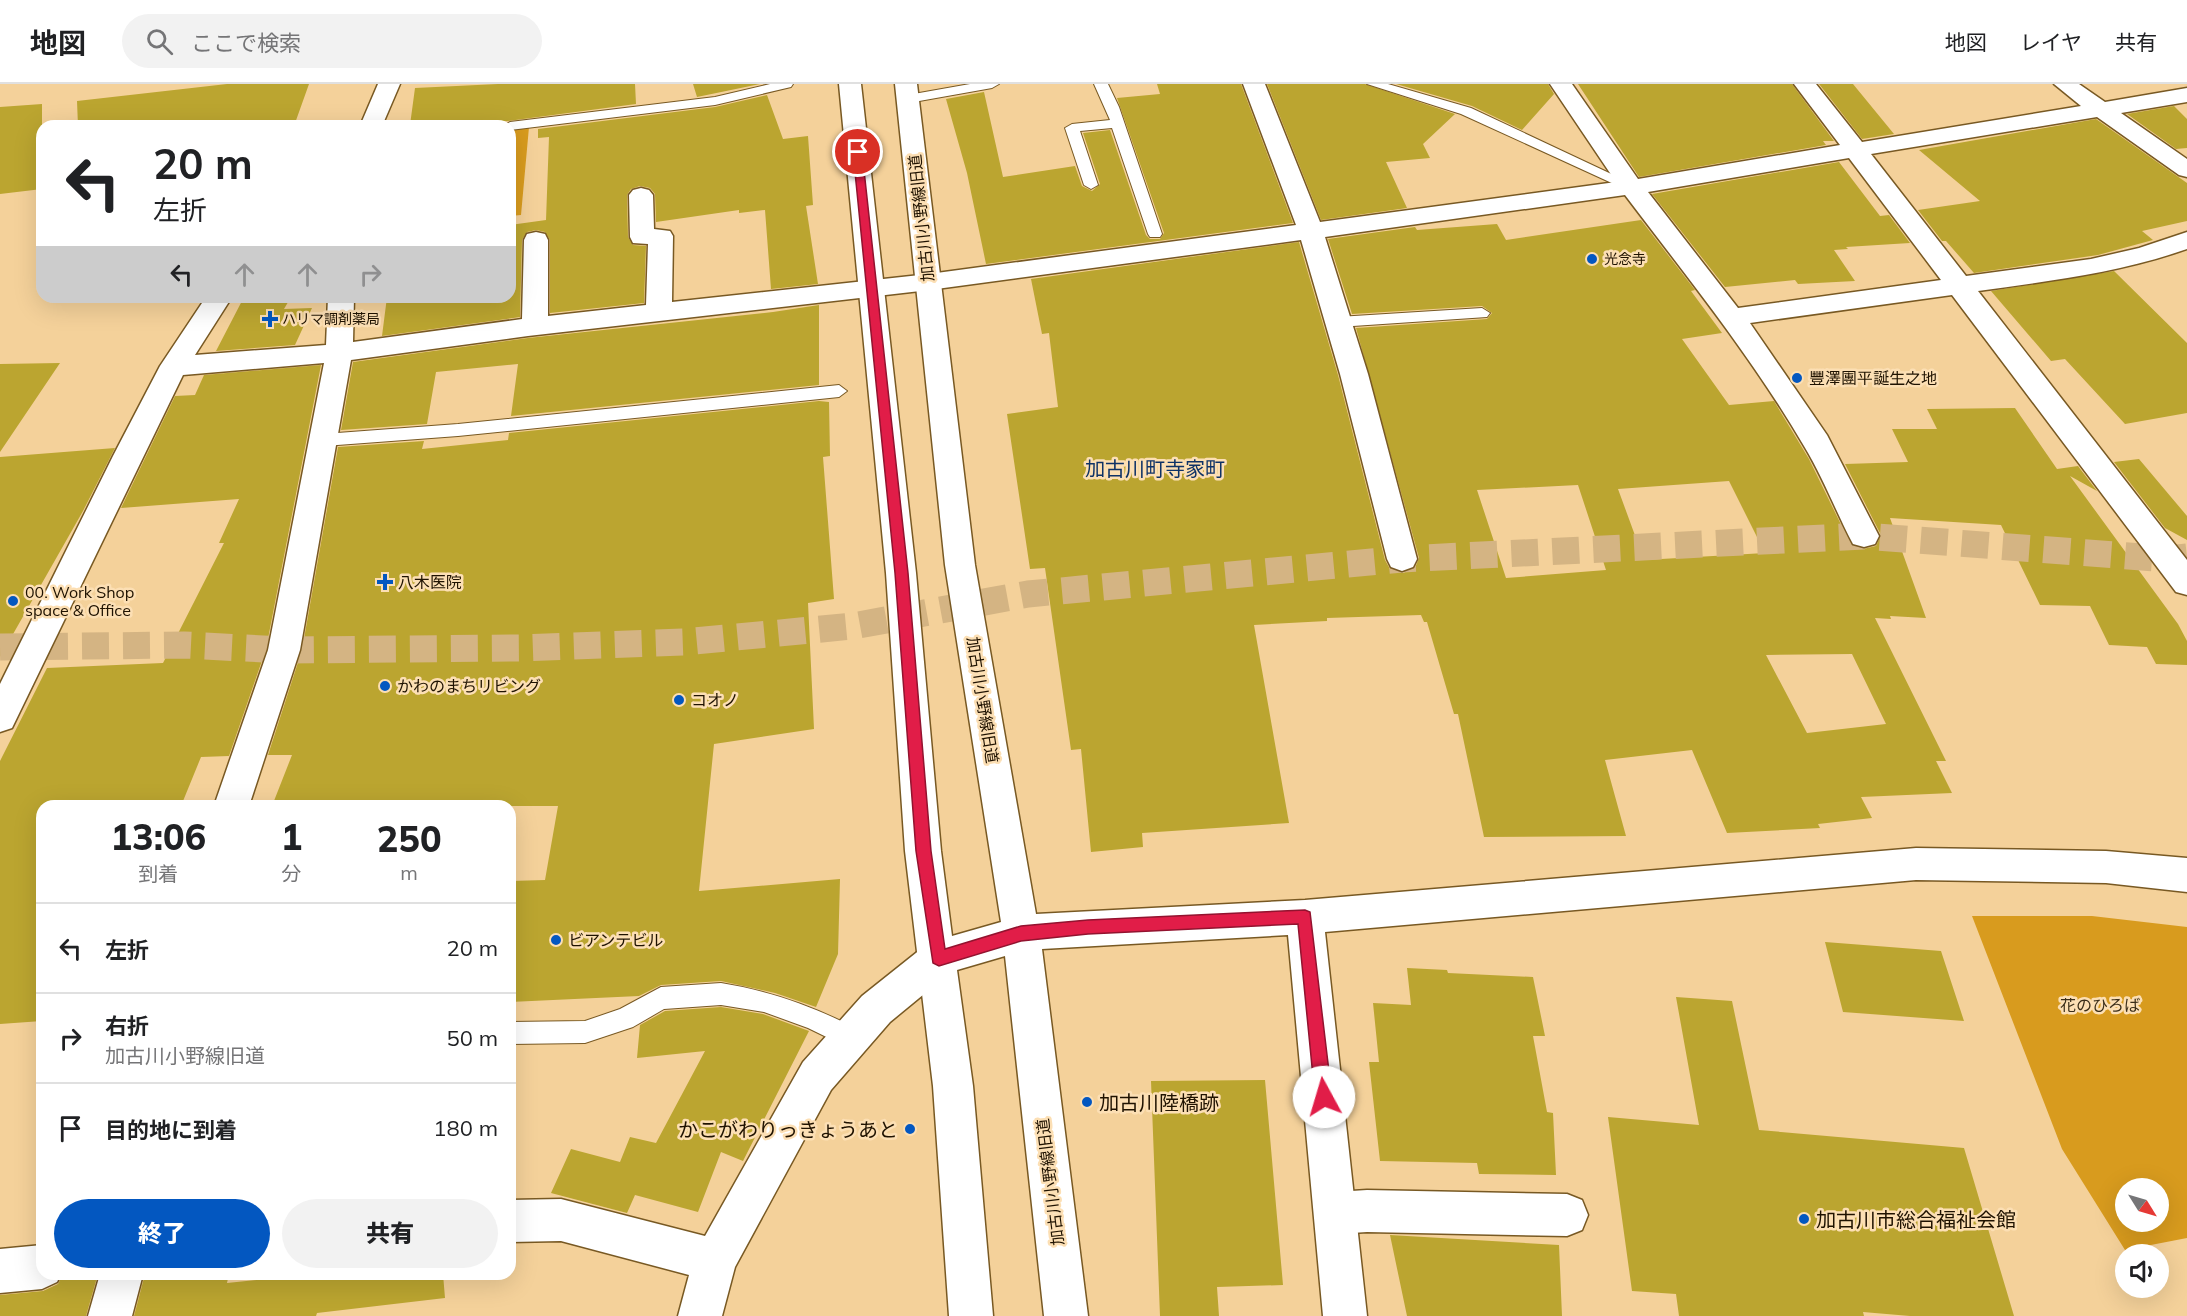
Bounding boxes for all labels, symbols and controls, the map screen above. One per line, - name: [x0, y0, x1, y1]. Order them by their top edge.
- search box: [122, 14, 542, 68]
- text: 地図: [30, 25, 86, 60]
- icon: search: [143, 25, 176, 58]
- text: ここで検索: [191, 29, 301, 57]
- text: 地図: [1945, 29, 1987, 55]
- text: レイヤ: [2020, 29, 2082, 55]
- text: 共有: [2115, 29, 2157, 55]
- pin: [832, 126, 883, 177]
- icon: arrive: [841, 135, 874, 168]
- text: 20 m: [153, 137, 253, 190]
- icon: left: [54, 144, 132, 222]
- street label: 加古川小野線旧道: [904, 153, 938, 283]
- text: 左折: [153, 193, 207, 227]
- place label: 光念寺: [1604, 250, 1646, 268]
- marker: 光念寺: [1585, 252, 1599, 266]
- icon: left: [165, 258, 198, 291]
- icon: ahead: [228, 258, 261, 291]
- icon: ahead: [291, 258, 324, 291]
- icon: right: [354, 258, 387, 291]
- place label: ハリマ調剤薬局: [282, 310, 380, 328]
- marker: ハリマ調剤薬局: [263, 312, 277, 326]
- place label: 豐澤團平誕生之地: [1809, 368, 1937, 388]
- marker: 豐澤團平誕生之地: [1790, 371, 1804, 385]
- district label: 加古川町寺家町: [1085, 456, 1225, 481]
- place label: 八木医院: [398, 572, 462, 592]
- marker: 八木医院: [376, 573, 394, 591]
- place label: 00. Work Shop space & Office: [25, 582, 134, 620]
- marker: 00. Work Shop space & Office: [6, 594, 20, 608]
- street label: 加古川小野線旧道: [963, 635, 1003, 765]
- place label: かわのまちリビング: [397, 676, 541, 696]
- marker: かわのまちリビング: [378, 679, 392, 693]
- place label: コオノ: [691, 690, 739, 710]
- marker: コオノ: [672, 693, 686, 707]
- text: 13:06: [110, 814, 206, 859]
- text: 1: [281, 814, 302, 859]
- text: 250: [377, 816, 442, 861]
- text: m: [400, 860, 418, 885]
- text: 到着: [138, 861, 178, 886]
- text: 分: [281, 861, 301, 886]
- place label: ビアンテビル: [568, 930, 663, 950]
- icon: left: [54, 932, 87, 965]
- marker: ビアンテビル: [549, 933, 563, 947]
- text: 20 m: [447, 934, 498, 962]
- text: 左折: [105, 936, 149, 964]
- park label: 花のひろば: [2060, 995, 2140, 1015]
- text: 右折: [105, 1012, 149, 1040]
- icon: right: [54, 1022, 87, 1055]
- text: 50 m: [447, 1024, 498, 1052]
- text: 加古川小野線旧道: [105, 1043, 265, 1068]
- position arrow: [1292, 1065, 1356, 1129]
- place label: 加古川陸橋跡: [1099, 1090, 1219, 1115]
- marker: 加古川陸橋跡: [1080, 1095, 1094, 1109]
- icon: arrive: [54, 1112, 87, 1145]
- text: 180 m: [433, 1114, 498, 1142]
- text: 目的地に到着: [105, 1116, 237, 1144]
- place label: かこがわりっきょうあと: [678, 1117, 898, 1142]
- street label: 加古川小野線旧道: [1032, 1117, 1068, 1247]
- marker: かこがわりっきょうあと: [903, 1122, 917, 1136]
- north arrow: [2115, 1178, 2169, 1232]
- map controls: [2115, 1178, 2169, 1298]
- button: 終了: [54, 1199, 270, 1268]
- button: 共有: [282, 1199, 498, 1268]
- place label: 加古川市総合福祉会館: [1816, 1207, 2016, 1232]
- marker: 加古川市総合福祉会館: [1797, 1212, 1811, 1226]
- button: sound: [2115, 1244, 2169, 1298]

